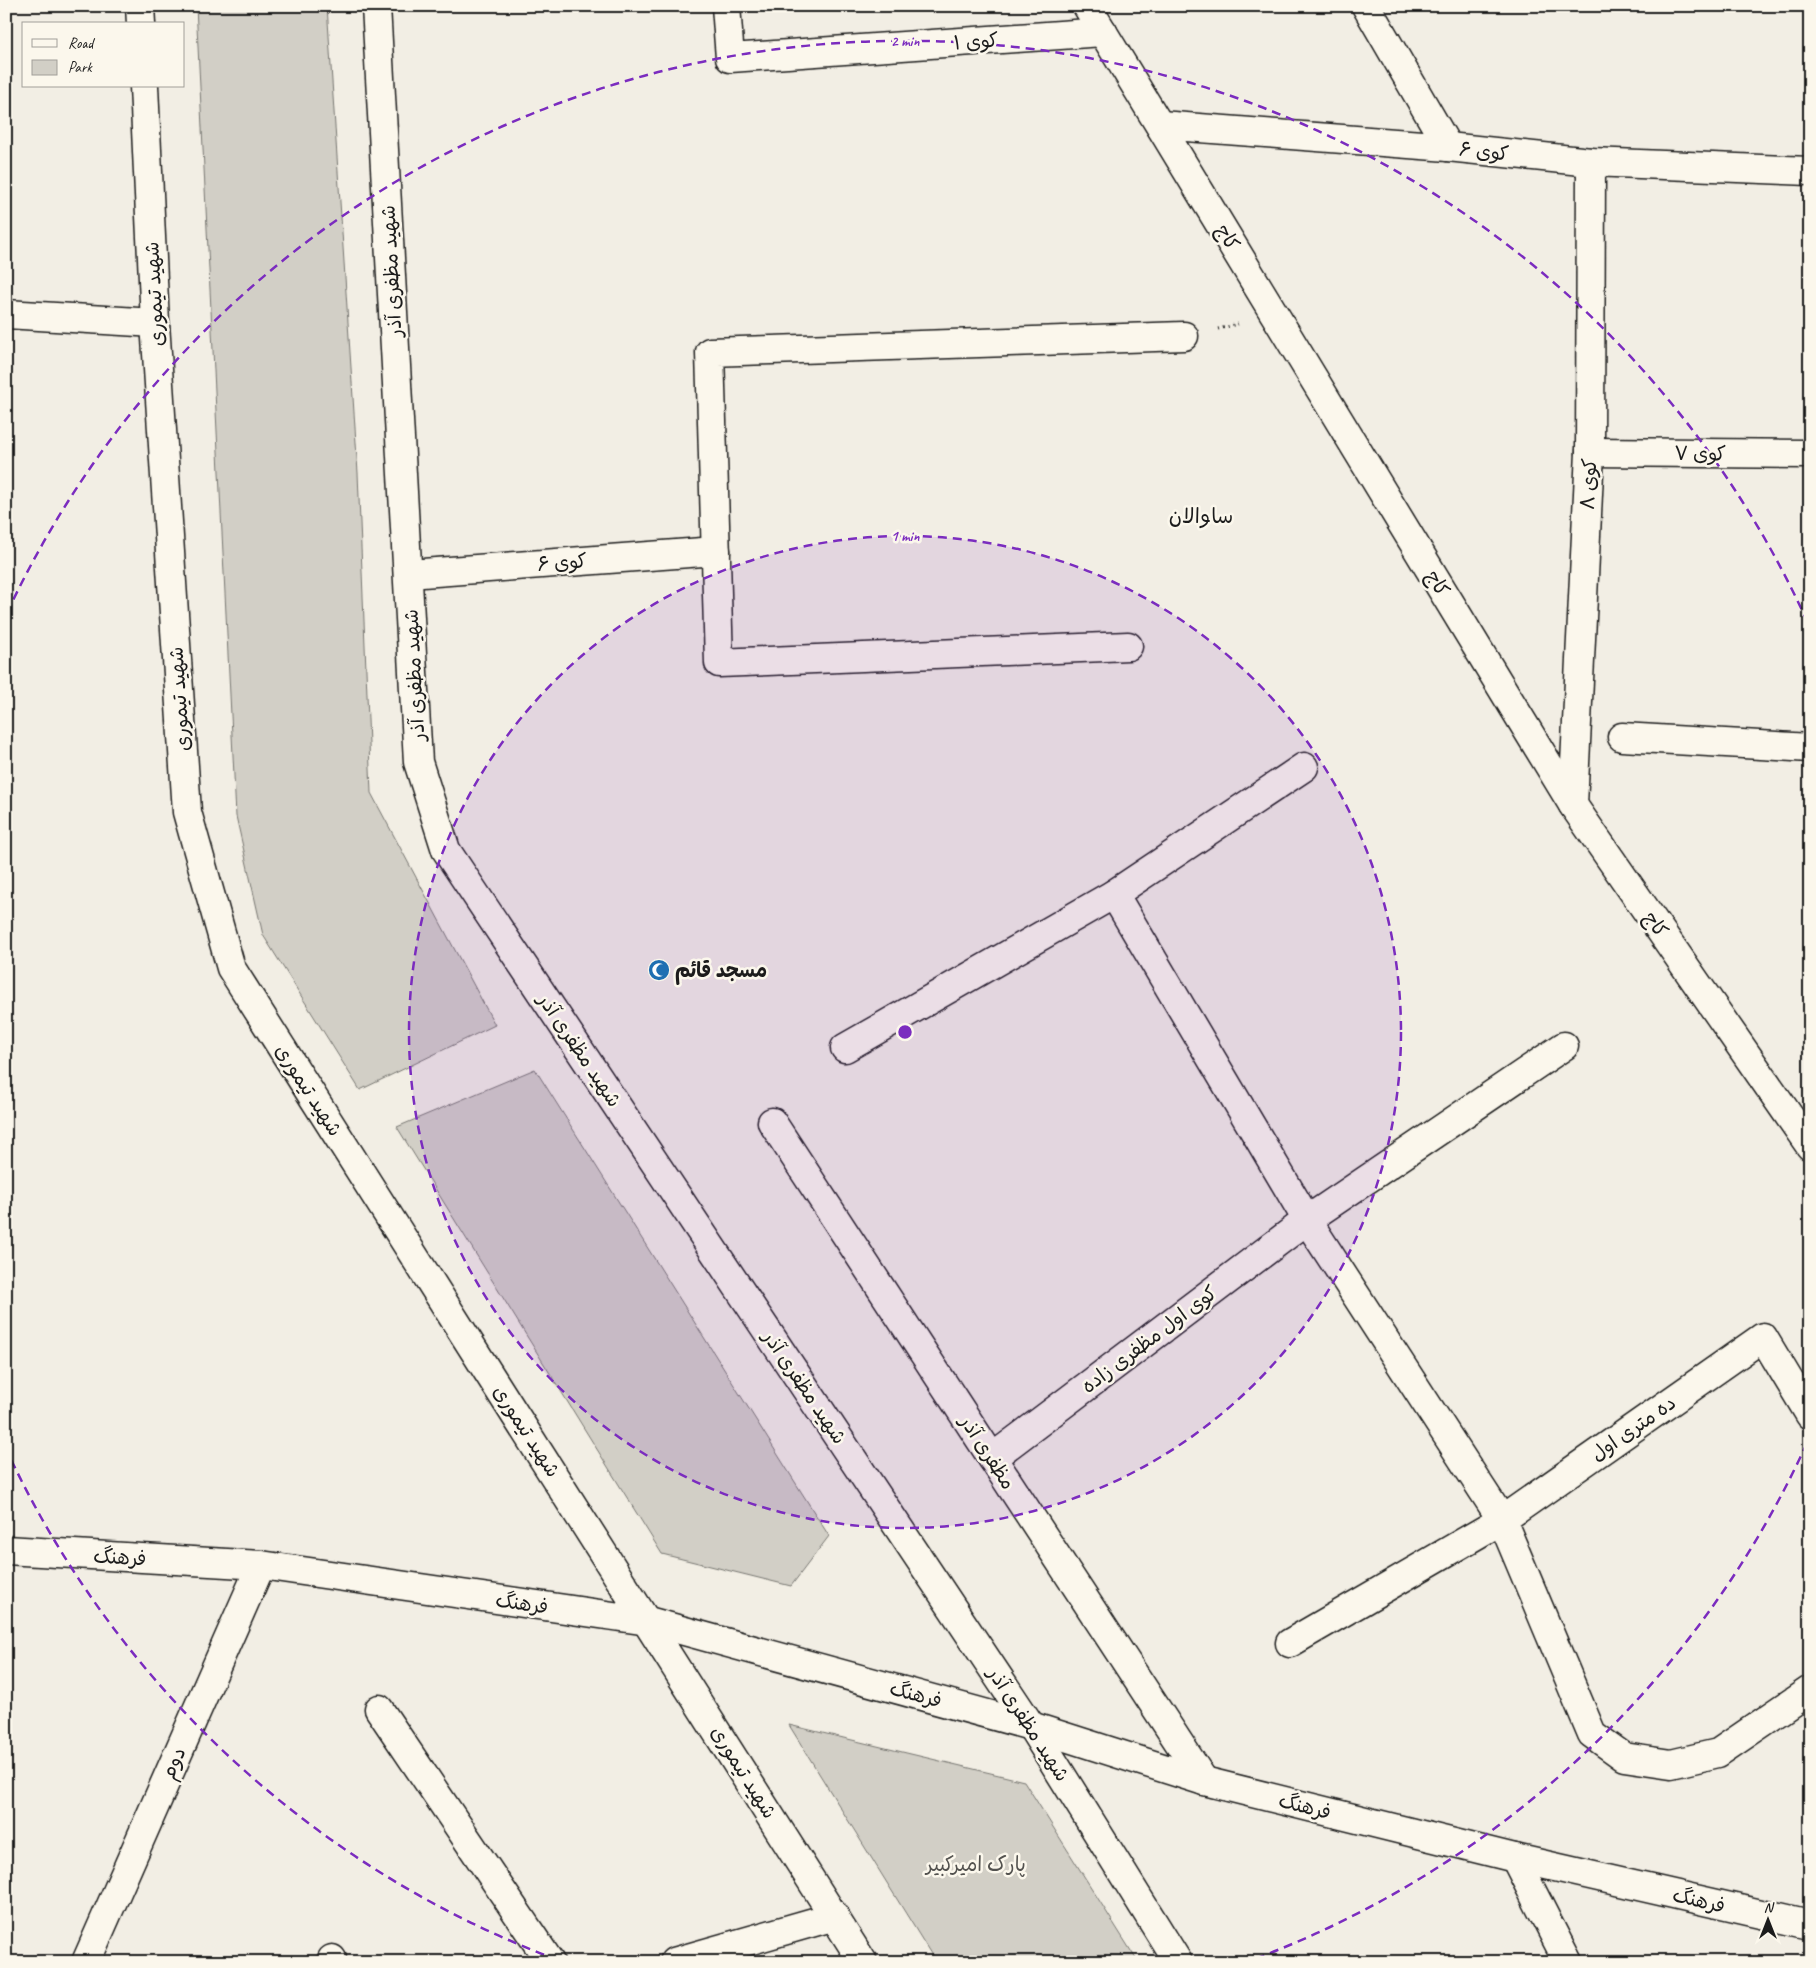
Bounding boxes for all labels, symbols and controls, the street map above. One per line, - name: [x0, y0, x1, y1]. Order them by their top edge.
- legend: [22, 22, 185, 88]
- street label: کوی ۱: [953, 27, 999, 56]
- text: 2 min: [891, 32, 920, 51]
- text: Road: [68, 34, 95, 53]
- text: Park: [68, 58, 93, 77]
- street label: کوی ۶: [1458, 136, 1510, 167]
- street label: شهید مظفری آذر: [376, 204, 408, 339]
- street label: کاج: [1209, 220, 1245, 255]
- street label: شهید تیموری: [139, 241, 170, 347]
- street label: کوی ۷: [1674, 441, 1726, 466]
- street label: کوی ۸: [1575, 458, 1602, 510]
- district label: ساوالان: [1169, 503, 1233, 529]
- text: 1 min: [891, 527, 920, 546]
- street label: کوی ۶: [536, 548, 588, 577]
- street label: کاج: [1419, 566, 1455, 601]
- street label: شهید مظفری آذر: [399, 608, 431, 743]
- street label: شهید تیموری: [163, 646, 196, 752]
- street label: کاج: [1637, 906, 1673, 943]
- mosque icon: مسجد قائم: [647, 958, 671, 982]
- place label: مسجد قائم: [675, 958, 767, 985]
- street label: شهید مظفری آذر: [531, 987, 627, 1112]
- centre of rings: [896, 1023, 914, 1041]
- street label: شهید تیموری: [270, 1040, 348, 1141]
- street label: کوی اول مظفری زاده: [1076, 1280, 1222, 1399]
- street label: شهید مظفری آذر: [756, 1324, 852, 1449]
- street label: شهید تیموری: [488, 1381, 566, 1482]
- street label: ده متری اول: [1586, 1390, 1681, 1467]
- street label: مظفری آذر: [953, 1409, 1021, 1494]
- street label: فرهنگ: [93, 1544, 147, 1571]
- street label: فرهنگ: [494, 1587, 550, 1620]
- street label: شهید مظفری آذر: [981, 1660, 1075, 1786]
- street label: فرهنگ: [887, 1676, 945, 1713]
- street label: شهید تیموری: [705, 1721, 782, 1823]
- street label: دوم: [155, 1743, 194, 1784]
- street label: فرهنگ: [1276, 1788, 1334, 1825]
- park label: پارک امیرکبیر: [924, 1852, 1026, 1877]
- street label: فرهنگ: [1670, 1882, 1728, 1919]
- north arrow: [1744, 1896, 1794, 1946]
- text: N: [1764, 1899, 1775, 1916]

